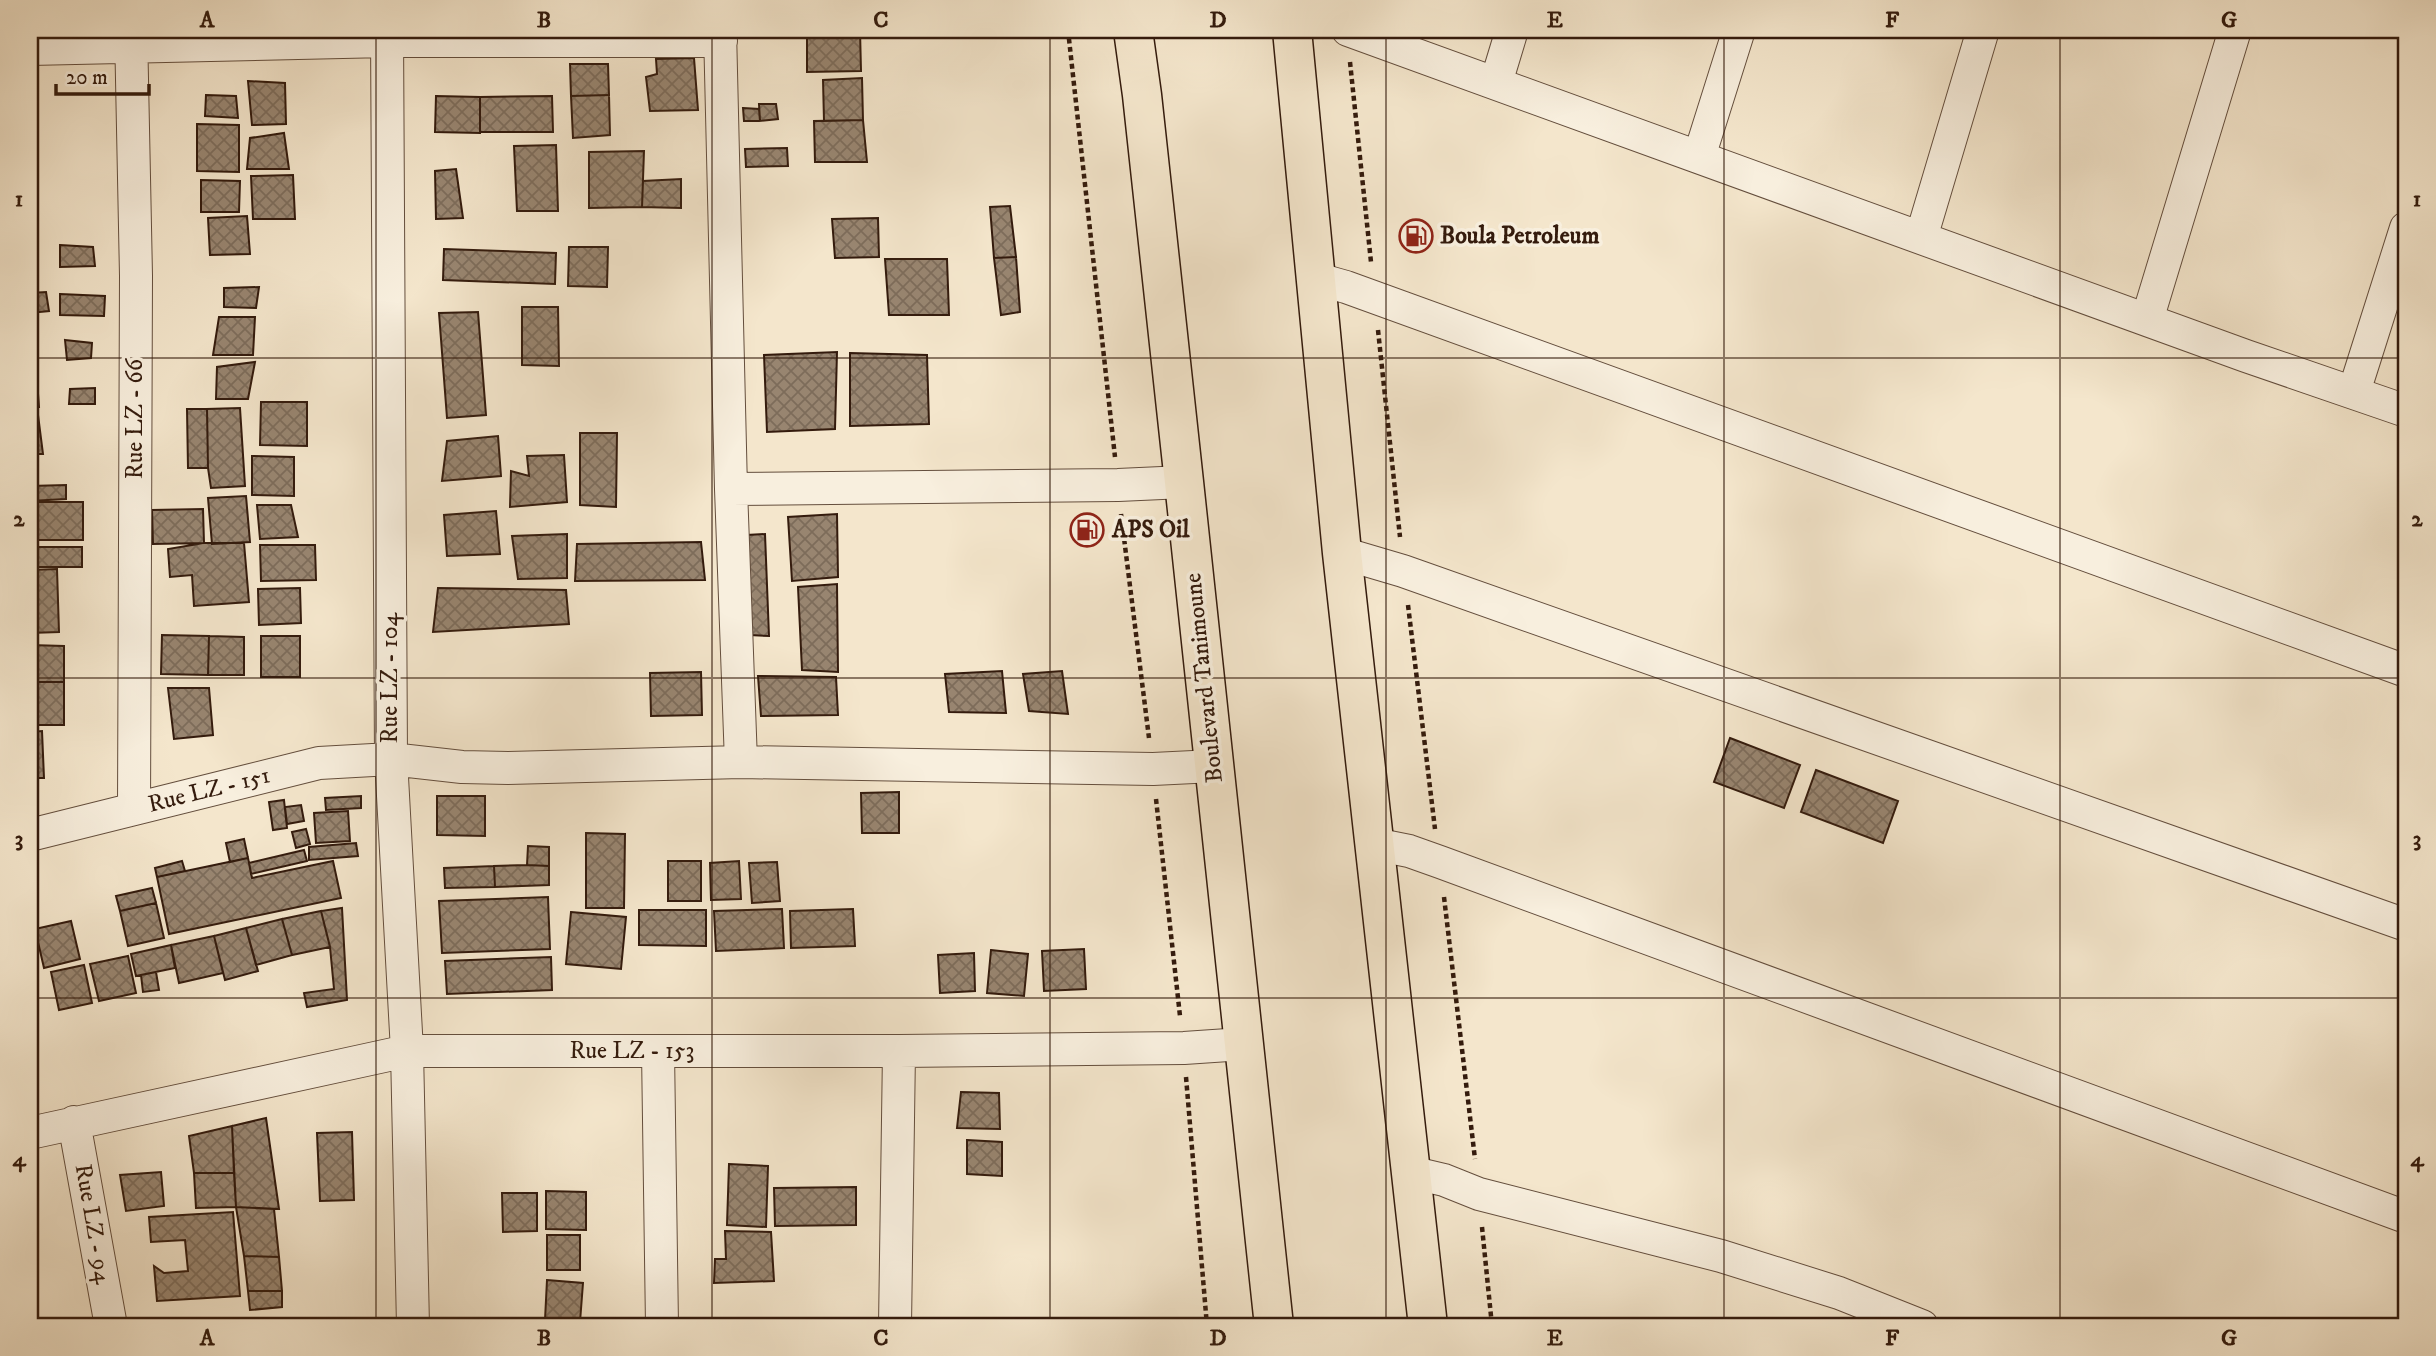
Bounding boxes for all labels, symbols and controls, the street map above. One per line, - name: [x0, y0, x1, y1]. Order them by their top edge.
- text: A: [199, 6, 216, 35]
- text: B: [537, 6, 551, 35]
- text: C: [873, 6, 889, 35]
- text: D: [1209, 6, 1227, 35]
- text: E: [1547, 6, 1563, 35]
- text: F: [1885, 6, 1900, 35]
- text: G: [2221, 6, 2237, 35]
- scale bar: [56, 52, 149, 96]
- text: 20 m: [66, 65, 108, 91]
- text: 1: [15, 185, 23, 214]
- text: 1: [2413, 185, 2421, 214]
- fuel station icon: Boula Petroleum: [1397, 217, 1435, 255]
- place label: Boula Petroleum: [1440, 221, 1599, 251]
- street label: Rue LZ - 66: [120, 357, 150, 479]
- text: 2: [13, 505, 25, 534]
- text: 2: [2411, 505, 2423, 534]
- fuel station icon: APS Oil: [1068, 511, 1106, 549]
- place label: APS Oil: [1111, 515, 1190, 545]
- street label: Boulevard Tanimoune: [1178, 572, 1230, 784]
- street label: Rue LZ - 104: [375, 611, 405, 743]
- street label: Rue LZ - 151: [145, 760, 273, 820]
- text: 3: [15, 825, 23, 854]
- text: 3: [2413, 825, 2421, 854]
- street label: Rue LZ - 153: [570, 1036, 694, 1066]
- text: 4: [12, 1145, 27, 1174]
- text: 4: [2410, 1145, 2425, 1174]
- street label: Rue LZ - 94: [68, 1162, 118, 1287]
- text: A: [199, 1324, 216, 1353]
- text: B: [537, 1324, 551, 1353]
- text: C: [873, 1324, 889, 1353]
- text: D: [1209, 1324, 1227, 1353]
- text: E: [1547, 1324, 1563, 1353]
- text: F: [1885, 1324, 1900, 1353]
- text: G: [2221, 1324, 2237, 1353]

